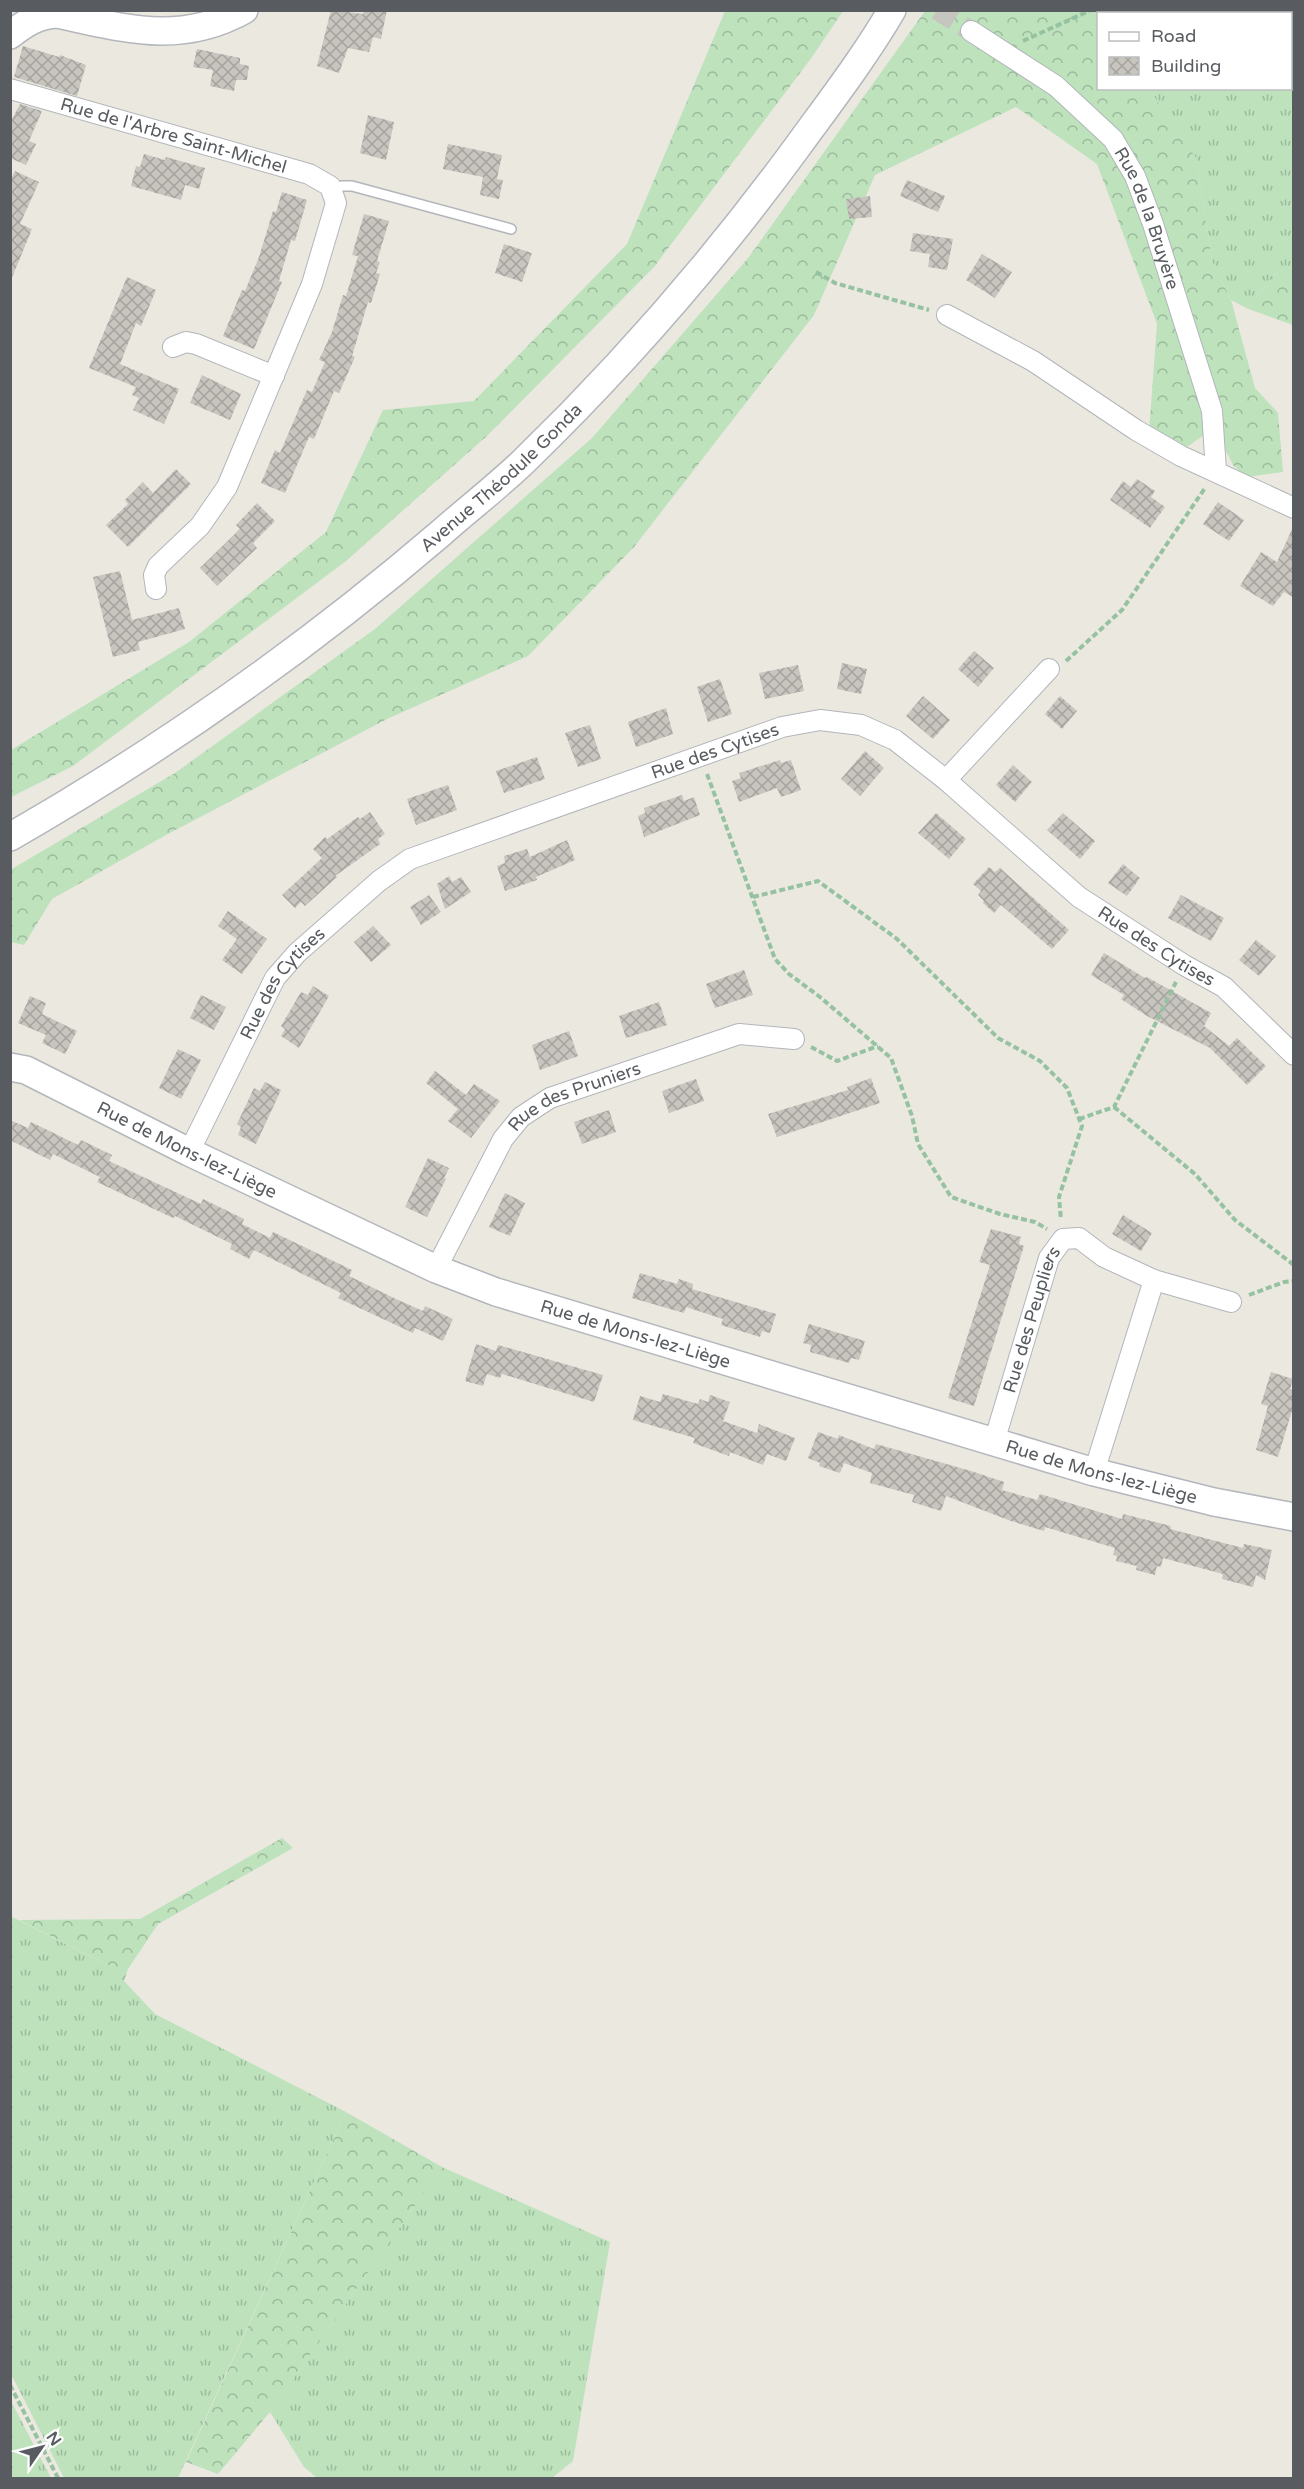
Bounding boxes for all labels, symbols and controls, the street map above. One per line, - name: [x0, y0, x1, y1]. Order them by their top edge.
- legend: [1097, 12, 1292, 90]
- text: Road: [1151, 25, 1196, 47]
- text: Building: [1151, 55, 1221, 77]
- street label: Rue de l'Arbre Saint-Michel: [58, 93, 289, 178]
- street label: Rue de la Bruyère: [1109, 143, 1184, 292]
- street label: Avenue Théodule Gonda: [416, 399, 587, 557]
- street label: Rue des Cytises: [648, 718, 782, 784]
- street label: Rue des Cytises: [1094, 901, 1219, 991]
- street label: Rue des Cytises: [235, 923, 330, 1043]
- street label: Rue des Pruniers: [503, 1057, 643, 1136]
- street label: Rue de Mons-lez-Liège: [93, 1097, 281, 1203]
- street label: Rue des Peupliers: [998, 1242, 1065, 1396]
- street label: Rue de Mons-lez-Liège: [538, 1295, 733, 1373]
- street label: Rue de Mons-lez-Liège: [1003, 1435, 1200, 1508]
- north arrow: [12, 2417, 72, 2477]
- text: N: [42, 2428, 65, 2450]

